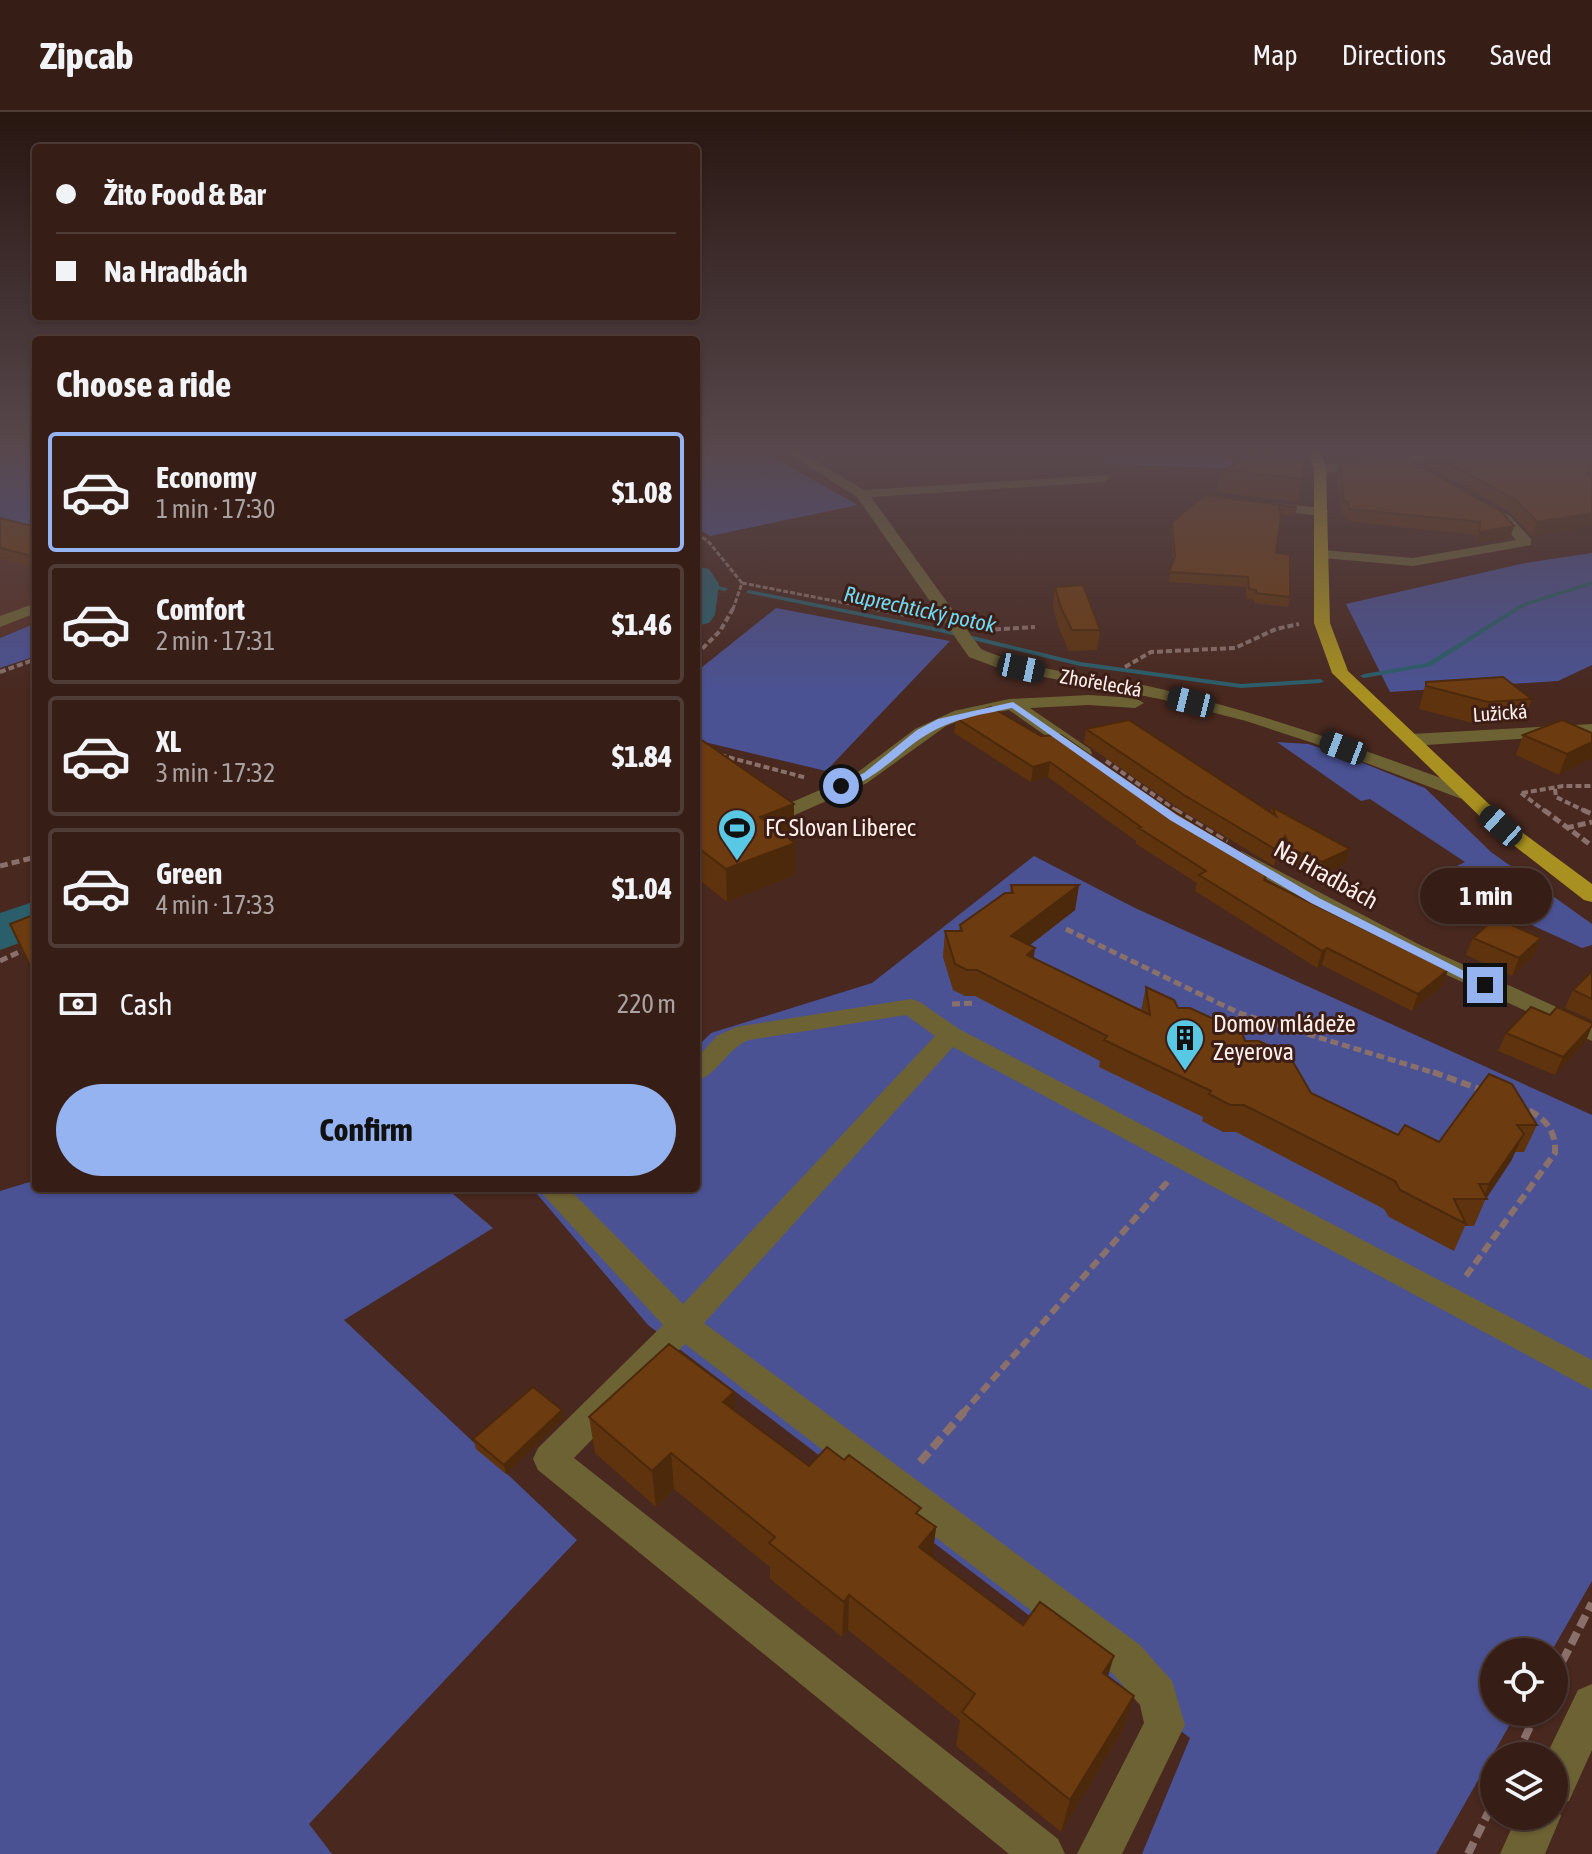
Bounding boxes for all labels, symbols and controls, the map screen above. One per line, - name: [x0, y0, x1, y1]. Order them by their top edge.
- text: Zipcab: [40, 34, 134, 77]
- text: Map: [1253, 39, 1298, 71]
- text: Directions: [1342, 39, 1446, 71]
- text: Saved: [1490, 39, 1552, 71]
- text: Žito Food & Bar: [104, 177, 266, 211]
- text: Na Hradbách: [104, 254, 247, 288]
- text: Choose a ride: [56, 363, 231, 405]
- icon: car: [60, 456, 132, 528]
- text: Economy: [156, 460, 257, 494]
- text: $1.08: [612, 475, 672, 509]
- text: 1 min · 17:30: [156, 494, 275, 524]
- water label: Ruprechtický potok: [842, 580, 999, 638]
- icon: car: [60, 588, 132, 660]
- text: Comfort: [156, 592, 245, 626]
- text: $1.46: [612, 607, 672, 641]
- text: 2 min · 17:31: [156, 626, 275, 656]
- car: [995, 651, 1047, 685]
- street label: Zhořelecká: [1058, 664, 1144, 701]
- car: [1165, 685, 1217, 719]
- street label: Lužická: [1472, 699, 1528, 726]
- icon: car: [60, 720, 132, 792]
- text: XL: [156, 724, 181, 758]
- car: [1316, 728, 1370, 768]
- text: $1.84: [612, 739, 672, 773]
- text: 3 min · 17:32: [156, 758, 275, 788]
- route start: [823, 768, 859, 804]
- car: [1475, 801, 1527, 851]
- sports icon: FC Slovan Liberec: [716, 807, 758, 862]
- place label: FC Slovan Liberec: [765, 814, 916, 841]
- street label: Na Hradbách: [1270, 835, 1383, 914]
- icon: car: [60, 852, 132, 924]
- text: Green: [156, 856, 222, 890]
- callout: 1 min: [1419, 869, 1551, 925]
- text: $1.04: [612, 871, 672, 905]
- text: 1 min: [1459, 881, 1513, 911]
- text: 4 min · 17:33: [156, 890, 275, 920]
- route end: [1467, 967, 1503, 1003]
- icon: cash: [56, 982, 100, 1026]
- text: Cash: [120, 987, 173, 1021]
- text: 220 m: [617, 989, 676, 1019]
- place label: Domov mládeže Zeyerova: [1213, 1010, 1356, 1065]
- building icon: Domov mládeže Zeyerova: [1164, 1017, 1206, 1072]
- button: Confirm: [56, 1084, 676, 1176]
- map controls: [1480, 1638, 1568, 1830]
- button: locate: [1480, 1638, 1568, 1726]
- button: layers: [1480, 1742, 1568, 1830]

